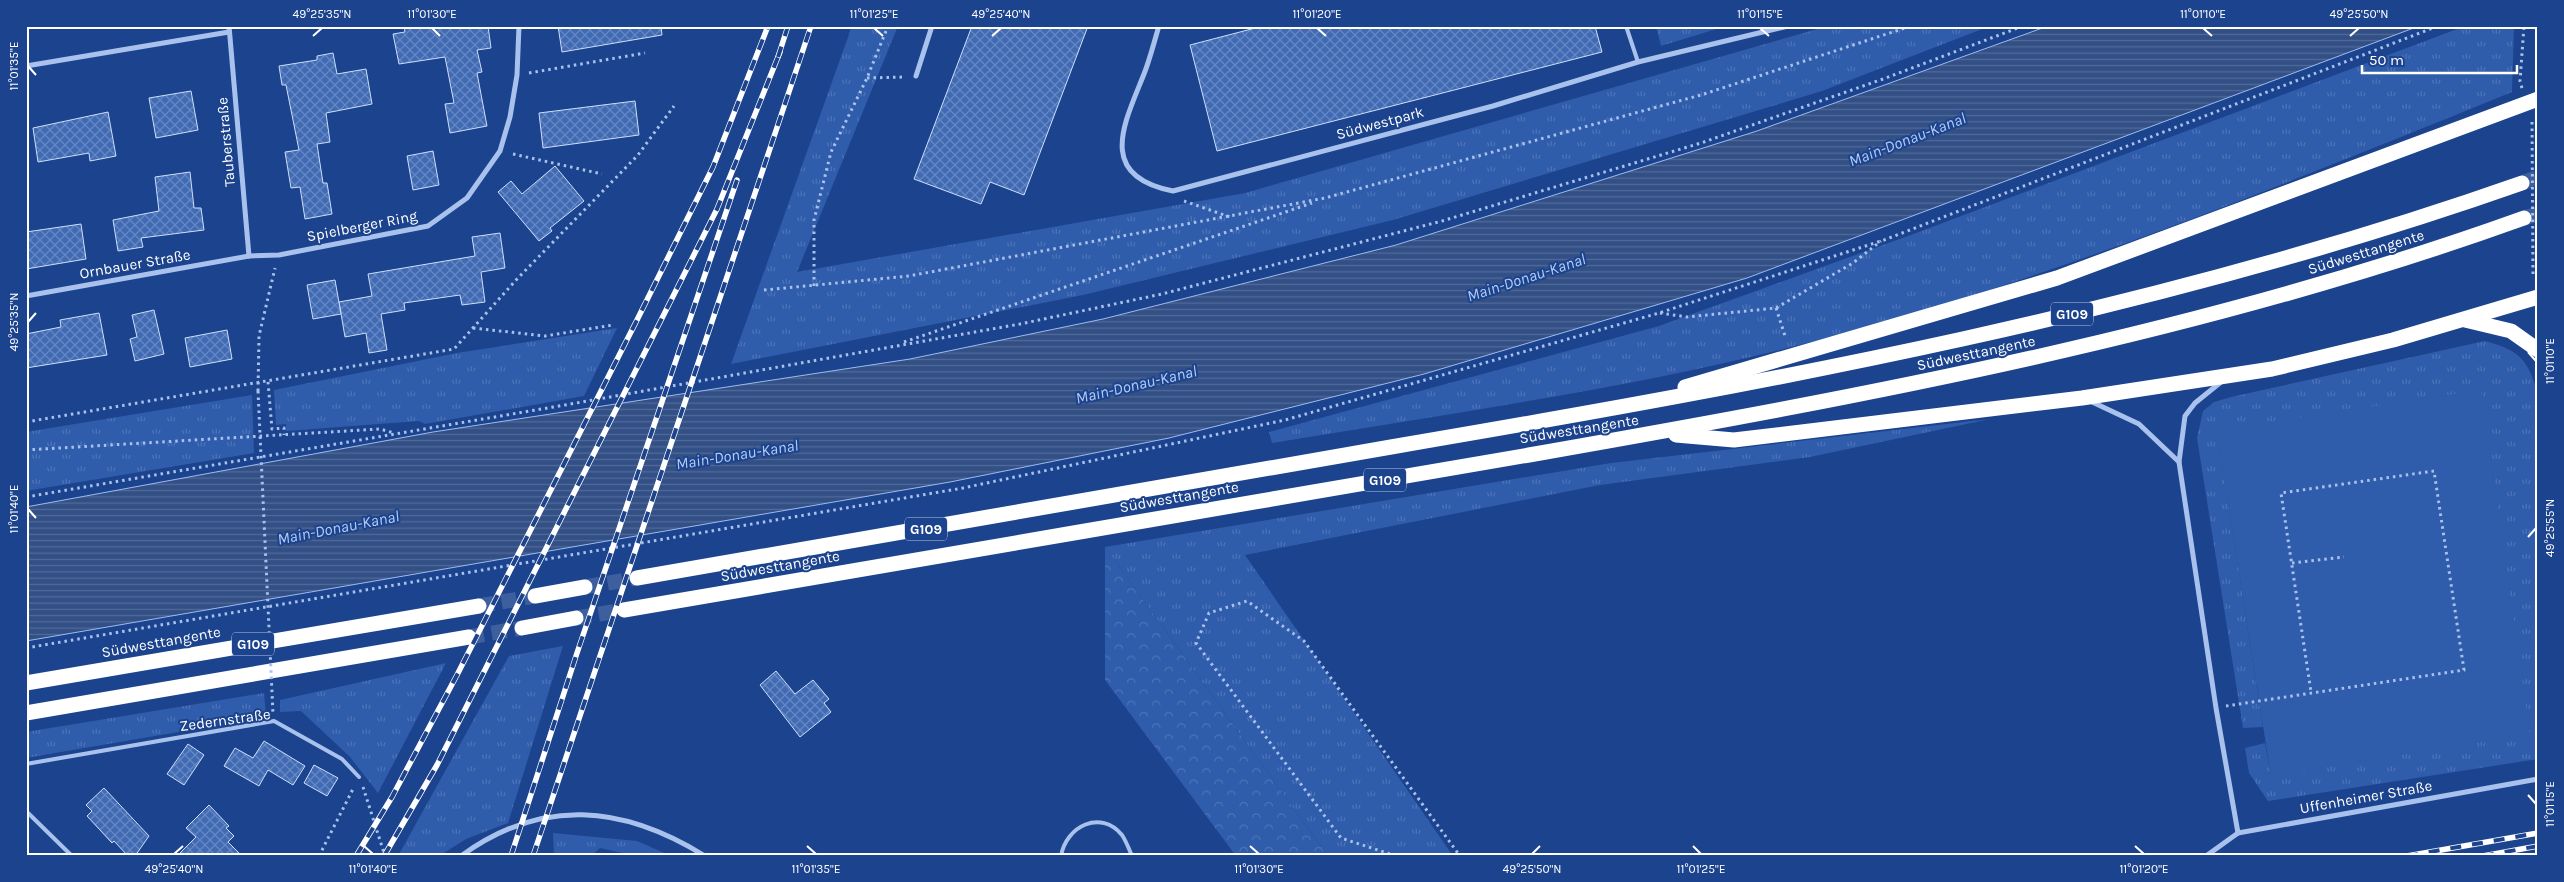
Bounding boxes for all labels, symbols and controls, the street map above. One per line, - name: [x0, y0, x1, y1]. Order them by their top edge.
- text: 49°25'35"N: [293, 7, 351, 21]
- text: 11°01'30"E: [407, 7, 457, 21]
- text: 11°01'25"E: [850, 7, 898, 21]
- text: 49°25'40"N: [972, 7, 1030, 21]
- text: 11°01'20"E: [1292, 7, 1342, 21]
- text: 11°01'15"E: [1737, 7, 1783, 21]
- text: 11°01'10"E: [2180, 7, 2226, 21]
- text: 49°25'50"N: [2330, 7, 2388, 21]
- text: 11°01'35"E: [7, 42, 21, 91]
- scale bar: [2362, 42, 2516, 74]
- text: 50 m: [2369, 51, 2404, 69]
- street label: Tauberstraße: [213, 97, 239, 187]
- street label: Südwestpark: [1334, 103, 1426, 143]
- water label: Main-Donau-Kanal: [1846, 108, 1968, 171]
- street label: Spielberger Ring: [305, 206, 419, 246]
- street label: Südwesttangente: [2306, 226, 2426, 278]
- street label: Ornbauer Straße: [78, 245, 192, 283]
- water label: Main-Donau-Kanal: [1464, 249, 1588, 306]
- text: 49°25'35"N: [7, 293, 21, 351]
- road number: G109: [2051, 302, 2093, 326]
- street label: Südwesttangente: [1915, 332, 2037, 374]
- text: 11°01'10"E: [2543, 338, 2557, 384]
- water label: Main-Donau-Kanal: [1074, 361, 1199, 408]
- street label: Südwesttangente: [1518, 411, 1640, 447]
- water label: Main-Donau-Kanal: [674, 435, 800, 474]
- road number: G109: [1364, 468, 1406, 492]
- street label: Südwesttangente: [1118, 478, 1240, 516]
- text: 11°01'40"E: [7, 485, 21, 533]
- text: 49°25'55"N: [2543, 499, 2557, 557]
- water label: Main-Donau-Kanal: [276, 506, 401, 549]
- road number: G109: [905, 518, 947, 540]
- street label: Südwesttangente: [719, 547, 841, 585]
- street label: Südwesttangente: [100, 623, 222, 661]
- road number: G109: [232, 633, 274, 656]
- street label: Zedernstraße: [178, 705, 272, 735]
- street label: Uffenheimer Straße: [2298, 776, 2434, 818]
- text: 11°01'15"E: [2543, 781, 2557, 827]
- text: 49°25'40"N: [145, 862, 203, 876]
- text: 11°01'40"E: [349, 862, 397, 876]
- text: 11°01'35"E: [792, 862, 841, 876]
- text: 11°01'30"E: [1234, 862, 1284, 876]
- text: 49°25'50"N: [1503, 862, 1561, 876]
- text: 11°01'25"E: [1677, 862, 1725, 876]
- text: 11°01'20"E: [2119, 862, 2169, 876]

